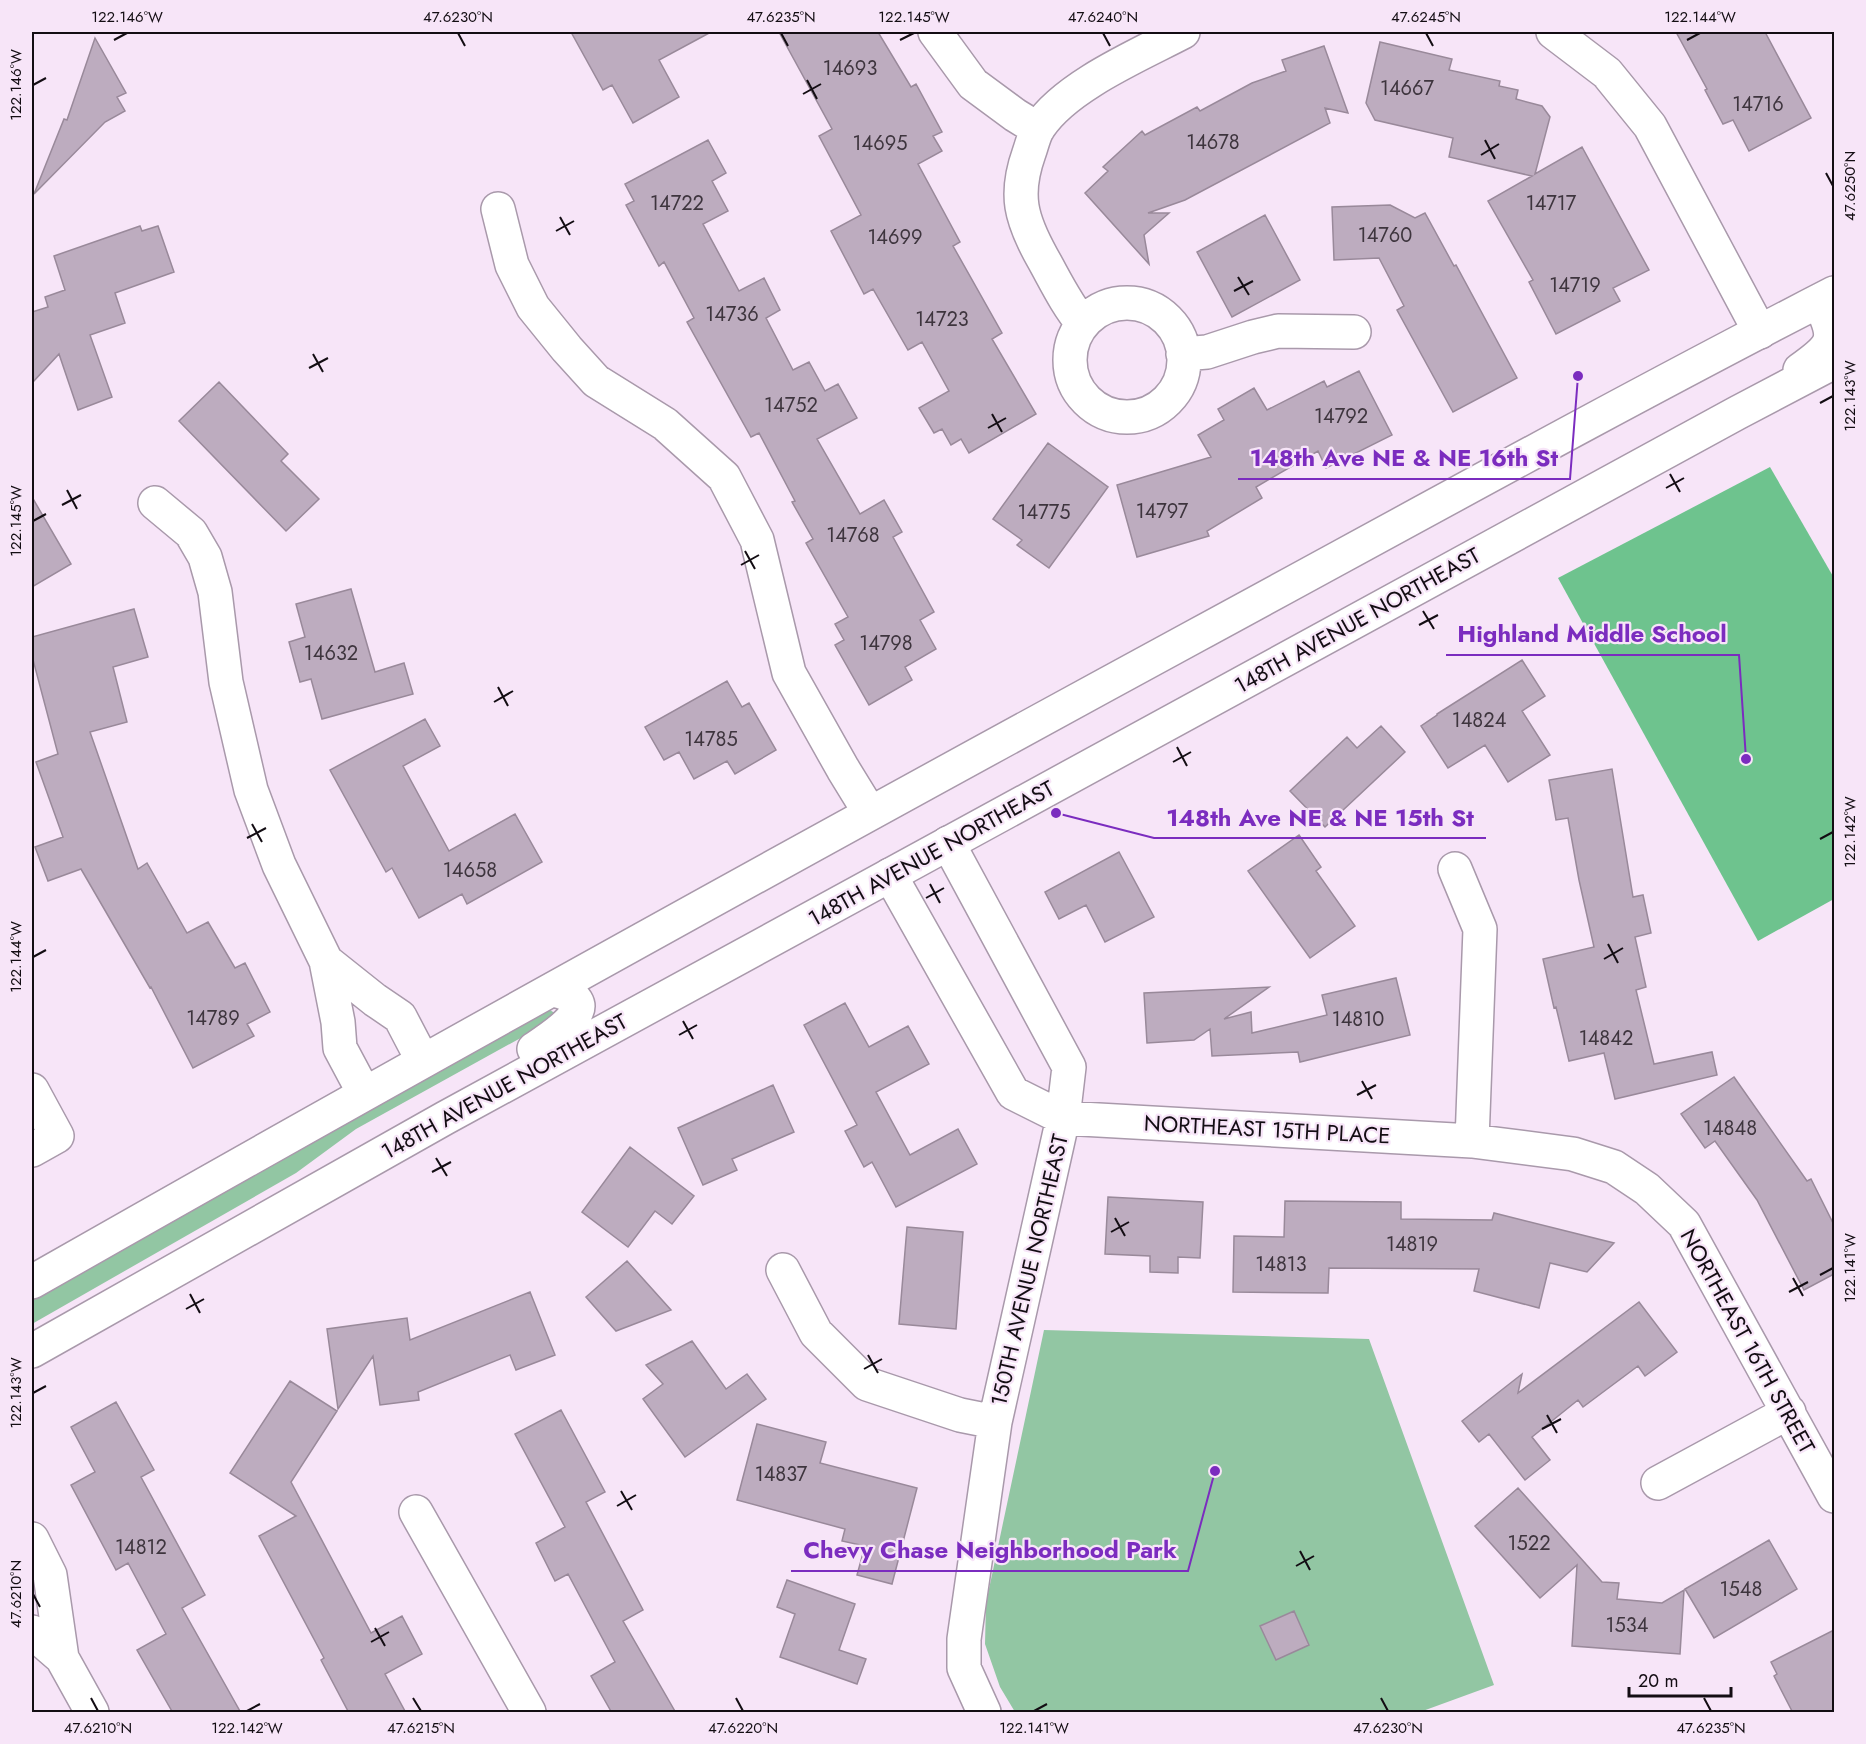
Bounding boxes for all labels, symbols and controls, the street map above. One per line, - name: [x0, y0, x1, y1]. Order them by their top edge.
- text: 122.146°W: [91, 6, 163, 28]
- text: 47.6230°N: [423, 6, 493, 28]
- text: 47.6235°N: [746, 6, 816, 28]
- text: 122.145°W: [878, 6, 950, 28]
- text: 47.6240°N: [1068, 6, 1138, 28]
- text: 47.6245°N: [1391, 6, 1461, 28]
- text: 122.144°W: [1664, 6, 1736, 28]
- text: 122.146°W: [5, 49, 27, 121]
- house number: 14693: [823, 54, 877, 83]
- house number: 14667: [1380, 74, 1435, 103]
- house number: 14716: [1732, 90, 1784, 119]
- house number: 14678: [1186, 128, 1240, 157]
- house number: 14695: [853, 129, 907, 158]
- text: 47.6250°N: [1839, 151, 1861, 221]
- house number: 14722: [650, 189, 704, 218]
- house number: 14717: [1526, 189, 1577, 218]
- house number: 14760: [1358, 221, 1412, 250]
- house number: 14699: [867, 223, 923, 252]
- house number: 14719: [1549, 271, 1601, 300]
- house number: 14736: [705, 300, 759, 329]
- house number: 14723: [915, 305, 969, 334]
- text: 122.143°W: [1839, 360, 1861, 432]
- house number: 14752: [764, 391, 818, 420]
- house number: 14792: [1314, 402, 1368, 431]
- callout: 148th Ave NE & NE 16th St: [1238, 437, 1570, 479]
- text: 148th Ave NE & NE 16th St: [1250, 440, 1559, 475]
- text: 122.145°W: [5, 485, 27, 557]
- house number: 14797: [1136, 497, 1189, 526]
- house number: 14775: [1018, 498, 1070, 527]
- house number: 14768: [826, 521, 880, 550]
- street label: 148TH AVENUE NORTHEAST: [1228, 539, 1486, 701]
- callout: Highland Middle School: [1446, 613, 1739, 655]
- text: Highland Middle School: [1457, 616, 1727, 651]
- house number: 14798: [859, 629, 913, 658]
- house number: 14632: [304, 639, 358, 668]
- house number: 14824: [1452, 706, 1507, 735]
- house number: 14785: [684, 725, 738, 754]
- street label: 148TH AVENUE NORTHEAST: [802, 772, 1060, 934]
- callout: 148th Ave NE & NE 15th St: [1154, 796, 1486, 838]
- text: 122.142°W: [1839, 796, 1861, 868]
- text: 148th Ave NE & NE 15th St: [1166, 800, 1474, 835]
- house number: 14658: [443, 856, 497, 885]
- text: 122.144°W: [5, 921, 27, 993]
- house number: 14789: [186, 1004, 240, 1033]
- street label: 148TH AVENUE NORTHEAST: [375, 1005, 633, 1167]
- house number: 14810: [1332, 1005, 1384, 1034]
- house number: 14842: [1579, 1024, 1633, 1053]
- street label: NORTHEAST 15TH PLACE: [1143, 1107, 1391, 1151]
- house number: 14848: [1703, 1114, 1757, 1143]
- street label: 150TH AVENUE NORTHEAST: [982, 1130, 1076, 1409]
- street label: NORTHEAST 16TH STREET: [1673, 1223, 1824, 1460]
- house number: 14819: [1386, 1230, 1438, 1259]
- text: 122.141°W: [1839, 1233, 1861, 1303]
- house number: 14813: [1255, 1250, 1307, 1279]
- text: 122.143°W: [5, 1357, 27, 1429]
- house number: 14837: [755, 1460, 808, 1489]
- callout: Chevy Chase Neighborhood Park: [791, 1529, 1188, 1571]
- house number: 1522: [1507, 1529, 1551, 1558]
- text: Chevy Chase Neighborhood Park: [803, 1532, 1177, 1567]
- house number: 14812: [115, 1533, 167, 1562]
- text: 47.6210°N: [5, 1560, 27, 1628]
- house number: 1548: [1720, 1575, 1762, 1604]
- house number: 1534: [1606, 1611, 1649, 1640]
- scale bar: [1629, 1660, 1731, 1698]
- text: 20 m: [1638, 1668, 1678, 1694]
- text: 47.6210°N: [64, 1717, 132, 1739]
- text: 122.142°W: [211, 1717, 283, 1739]
- text: 47.6215°N: [387, 1717, 455, 1739]
- text: 47.6220°N: [708, 1717, 778, 1739]
- text: 122.141°W: [999, 1717, 1069, 1739]
- text: 47.6230°N: [1353, 1717, 1423, 1739]
- text: 47.6235°N: [1676, 1717, 1746, 1739]

